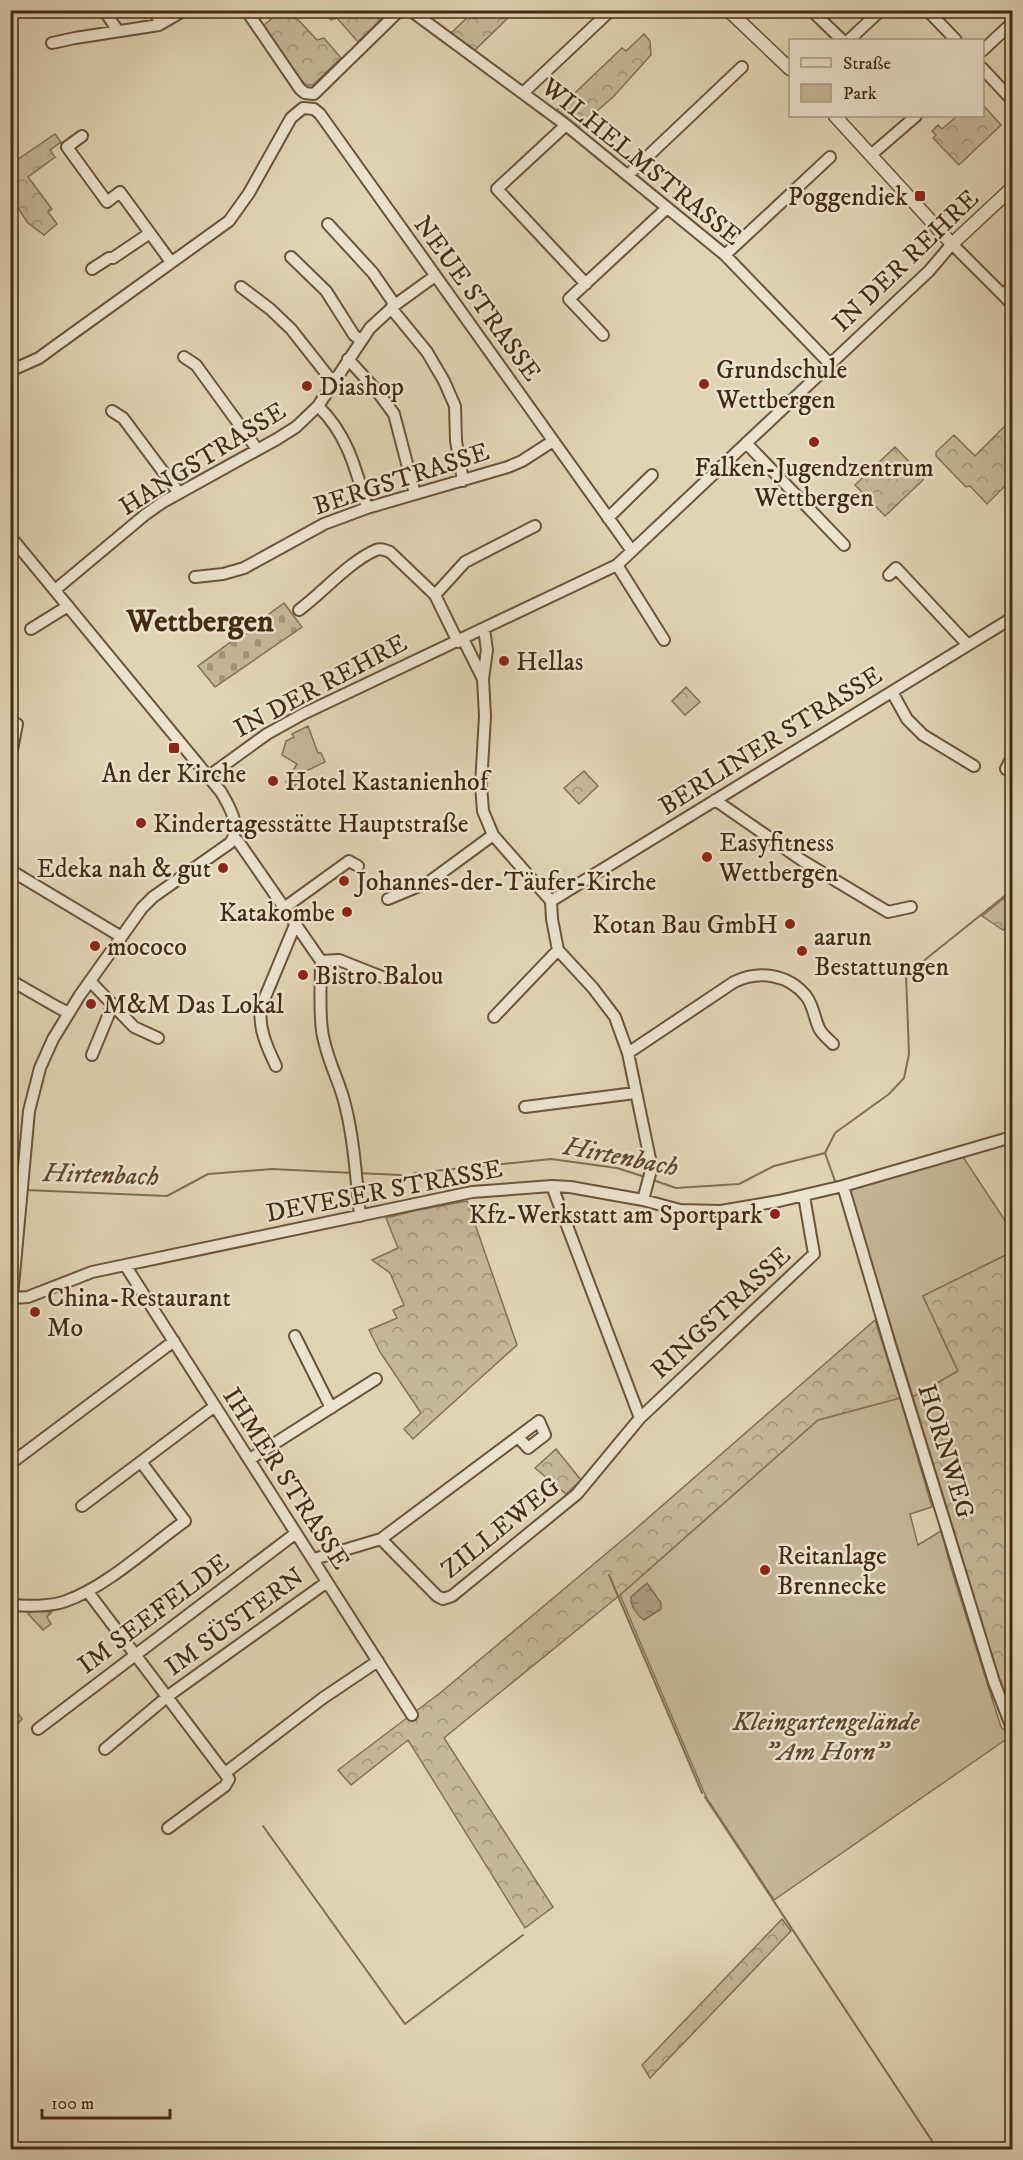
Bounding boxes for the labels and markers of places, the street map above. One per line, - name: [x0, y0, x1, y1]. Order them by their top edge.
- place label: Poggendiek: [788, 181, 908, 214]
- marker: Poggendiek: [913, 189, 927, 203]
- place label: Grundschule Wettbergen: [715, 354, 847, 417]
- place label: Diashop: [319, 371, 404, 404]
- marker: Grundschule Wettbergen: [697, 377, 711, 391]
- marker: Diashop: [300, 379, 314, 393]
- marker: Falken-Jugendzentrum Wettbergen: [807, 435, 821, 449]
- place label: Falken-Jugendzentrum Wettbergen: [694, 452, 934, 515]
- place label: Hellas: [516, 646, 584, 679]
- marker: Hellas: [497, 654, 511, 668]
- marker: An der Kirche: [167, 741, 181, 755]
- place label: An der Kirche: [102, 758, 246, 791]
- place label: Hotel Kastanienhof: [285, 766, 492, 799]
- marker: Hotel Kastanienhof: [266, 774, 280, 788]
- place label: Kindertagesstätte Hauptstraße: [153, 808, 468, 841]
- marker: Kindertagesstätte Hauptstraße: [134, 816, 148, 830]
- place label: Easyfitness Wettbergen: [718, 827, 839, 890]
- marker: Easyfitness Wettbergen: [700, 850, 714, 864]
- place label: Edeka nah & gut: [36, 853, 211, 886]
- marker: Edeka nah & gut: [216, 861, 230, 875]
- place label: Johannes-der-Täufer-Kirche: [354, 866, 656, 899]
- marker: Johannes-der-Täufer-Kirche: [337, 874, 351, 888]
- place label: Katakombe: [219, 897, 335, 930]
- marker: Katakombe: [340, 905, 354, 919]
- place label: Kotan Bau GmbH: [592, 909, 778, 942]
- marker: Kotan Bau GmbH: [783, 917, 797, 931]
- place label: aarun Bestattungen: [814, 921, 949, 984]
- place label: mococo: [107, 931, 187, 964]
- marker: mococo: [88, 939, 102, 953]
- marker: aarun Bestattungen: [795, 944, 809, 958]
- place label: Bistro Balou: [315, 960, 443, 993]
- marker: Bistro Balou: [296, 968, 310, 982]
- place label: M&M Das Lokal: [103, 989, 284, 1022]
- marker: M&M Das Lokal: [84, 997, 98, 1011]
- place label: Kfz-Werkstatt am Sportpark: [469, 1199, 763, 1232]
- marker: Kfz-Werkstatt am Sportpark: [768, 1207, 782, 1221]
- place label: China-Restaurant Mo: [47, 1282, 231, 1345]
- marker: China-Restaurant Mo: [28, 1305, 42, 1319]
- place label: Reitanlage Brennecke: [777, 1540, 887, 1603]
- marker: Reitanlage Brennecke: [758, 1563, 772, 1577]

